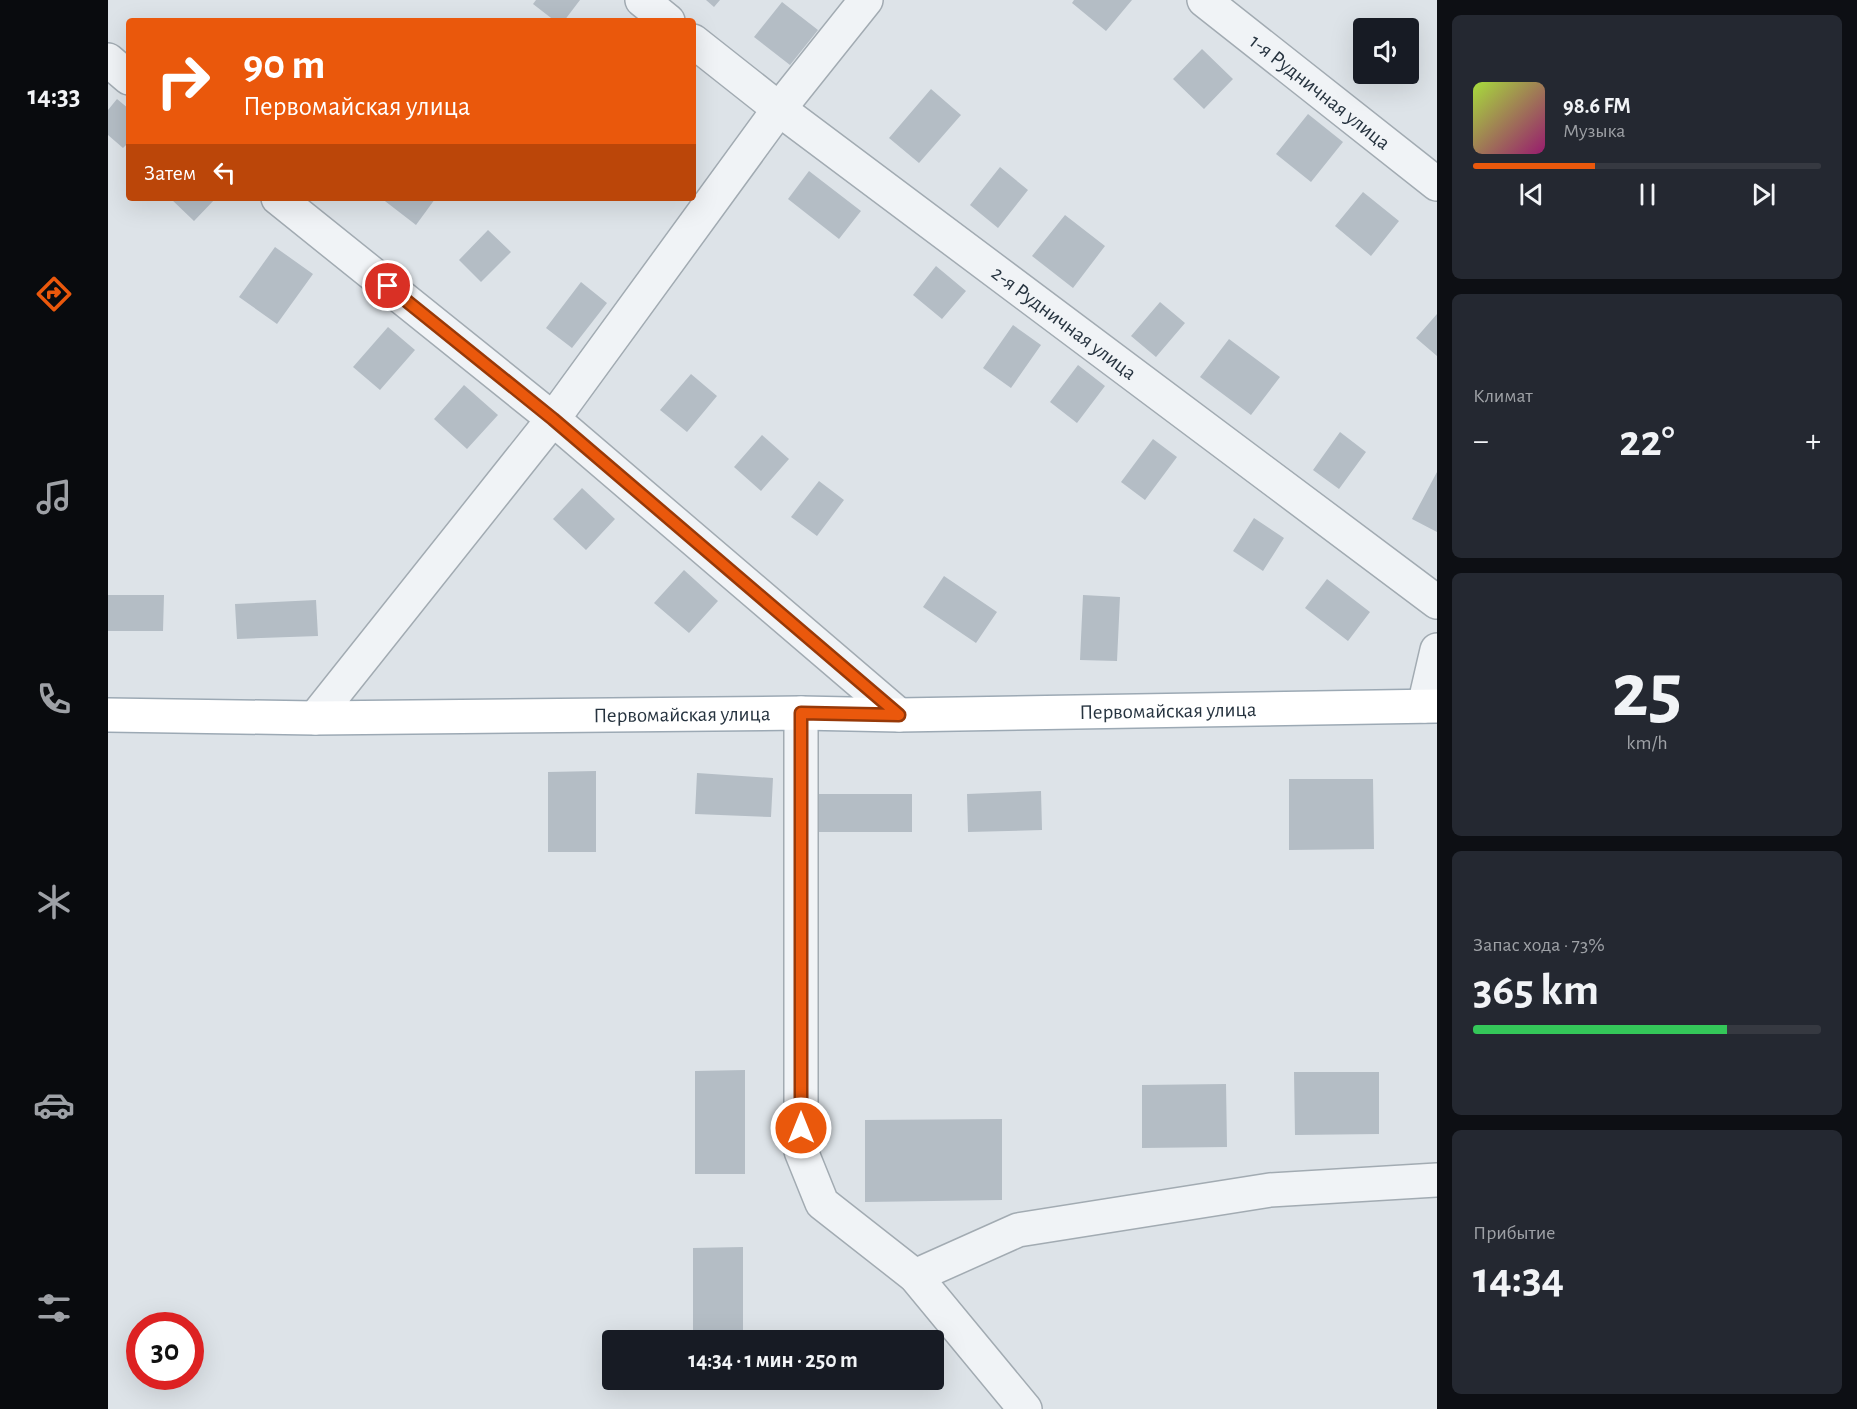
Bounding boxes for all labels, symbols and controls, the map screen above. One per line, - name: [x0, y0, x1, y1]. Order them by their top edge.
- map controls: [1353, 18, 1419, 84]
- button: sound: [1353, 18, 1419, 84]
- street label: 1-я Рудничная улица: [1246, 30, 1394, 154]
- icon: right: [144, 42, 222, 120]
- text: 90 m: [243, 44, 325, 86]
- text: 14:33: [28, 82, 80, 109]
- text: Первомайская улица: [243, 93, 470, 120]
- text: 98.6 FM: [1563, 95, 1631, 117]
- text: Музыка: [1563, 121, 1625, 141]
- icon: left: [208, 156, 241, 189]
- text: Затем: [144, 162, 196, 184]
- icon: previous: [1515, 178, 1548, 211]
- icon: pause: [1631, 178, 1664, 211]
- icon: next: [1747, 178, 1780, 211]
- pin: [362, 260, 413, 311]
- street label: 2-я Рудничная улица: [988, 262, 1140, 384]
- icon: arrive: [371, 269, 404, 302]
- icon: directions: [33, 273, 75, 315]
- text: Климат: [1473, 386, 1533, 406]
- text: 22°: [1619, 419, 1675, 464]
- text: −: [1473, 425, 1489, 458]
- text: +: [1805, 425, 1821, 458]
- icon: music: [33, 476, 75, 518]
- text: 25: [1612, 653, 1682, 731]
- icon: phone: [33, 678, 75, 720]
- street label: Первомайская улица: [1079, 699, 1257, 723]
- street label: Первомайская улица: [593, 703, 771, 726]
- text: km/h: [1626, 733, 1668, 753]
- icon: climate: [33, 881, 75, 923]
- text: Запас хода · 73%: [1473, 935, 1605, 955]
- text: 365 km: [1473, 968, 1599, 1013]
- icon: car: [33, 1084, 75, 1126]
- position arrow: [769, 1096, 833, 1160]
- text: Прибытие: [1473, 1223, 1555, 1243]
- text: 14:34: [1473, 1256, 1564, 1301]
- icon: filters: [33, 1287, 75, 1329]
- speed limit sign: 30: [126, 1312, 204, 1390]
- text: 14:34 · 1 мин · 250 m: [688, 1349, 858, 1371]

